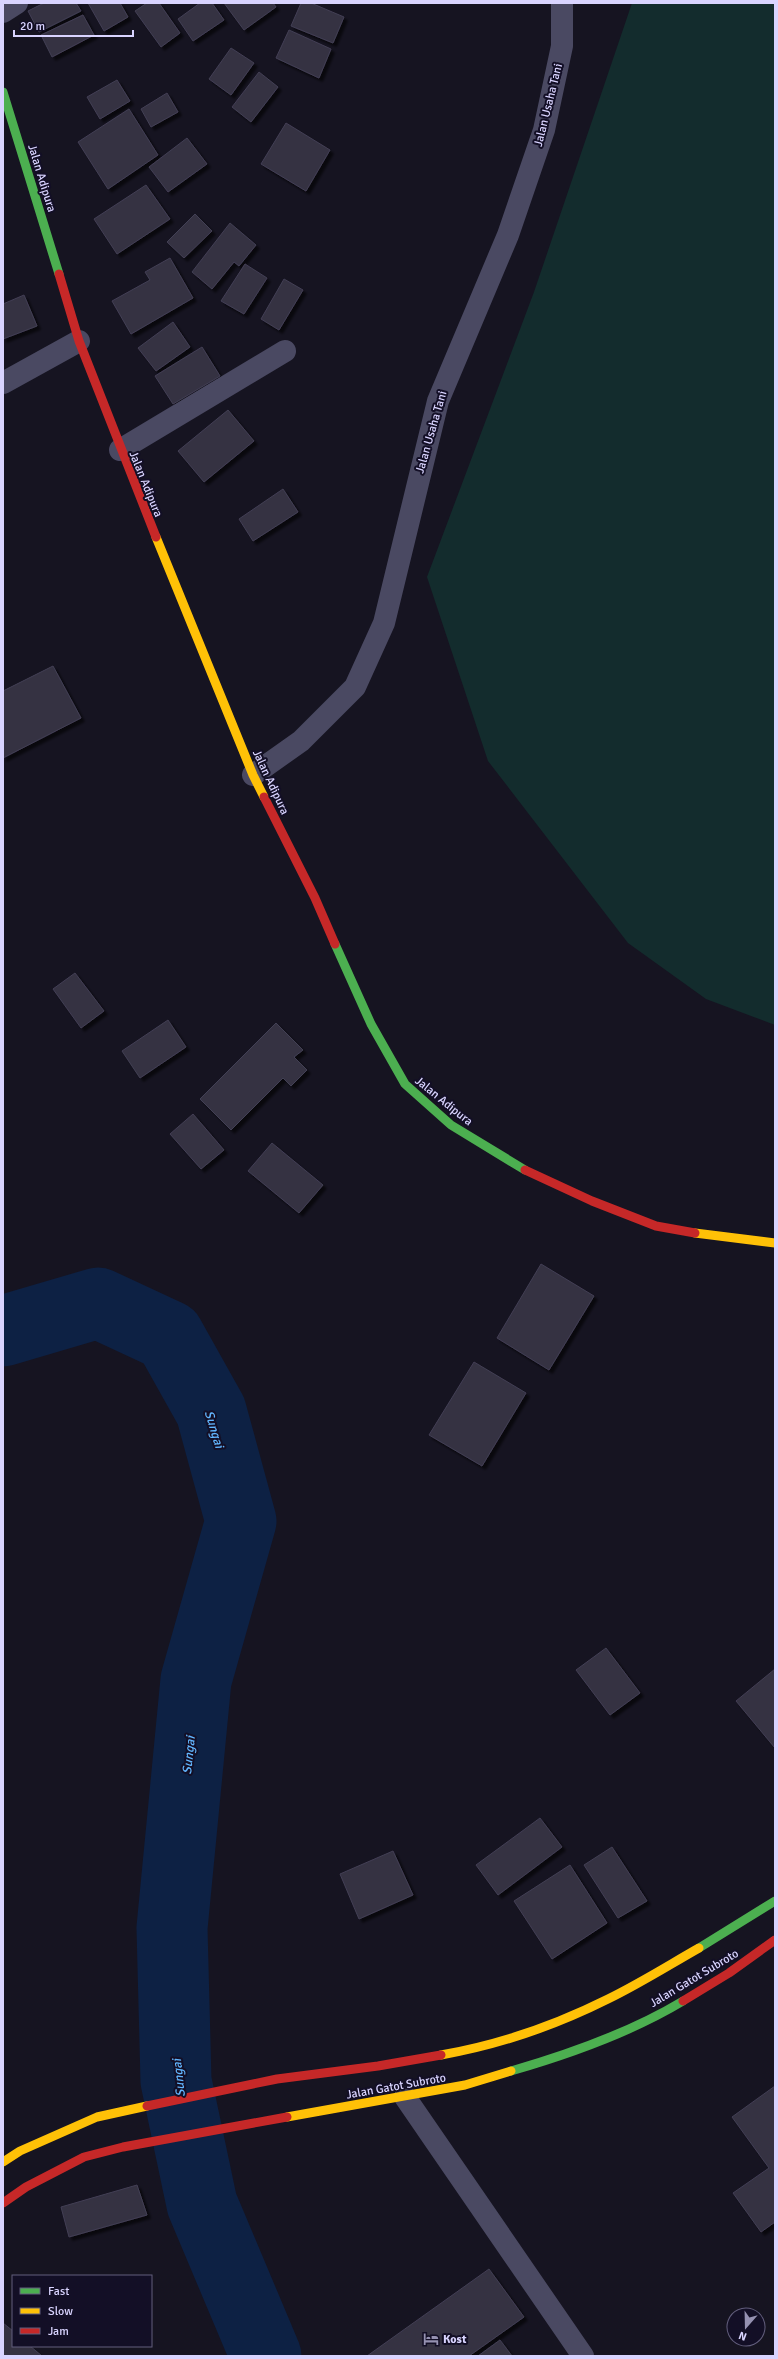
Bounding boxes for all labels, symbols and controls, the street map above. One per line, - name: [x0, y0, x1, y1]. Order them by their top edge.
- scale bar: [14, 12, 133, 38]
- text: 20 m: [20, 19, 45, 34]
- street label: Jalan Usaha Tani: [531, 62, 566, 148]
- street label: Jalan Adipura: [24, 142, 59, 214]
- street label: Jalan Usaha Tani: [413, 389, 450, 475]
- street label: Jalan Adipura: [125, 449, 166, 520]
- street label: Jalan Adipura: [249, 747, 292, 817]
- street label: Jalan Adipura: [412, 1073, 476, 1129]
- water label: Sungai: [201, 1409, 228, 1451]
- water label: Sungai: [179, 1734, 199, 1775]
- street label: Jalan Gatot Subroto: [647, 1946, 741, 2011]
- water label: Sungai: [169, 2056, 189, 2098]
- street label: Jalan Gatot Subroto: [345, 2070, 447, 2103]
- legend: [12, 2275, 152, 2347]
- text: Fast: [48, 2284, 69, 2299]
- text: Slow: [48, 2304, 73, 2319]
- north arrow: [726, 2307, 766, 2347]
- text: Jam: [48, 2324, 69, 2339]
- text: N: [737, 2329, 749, 2343]
- hotel icon: Kost: [422, 2330, 440, 2348]
- place label: Kost: [443, 2332, 467, 2347]

